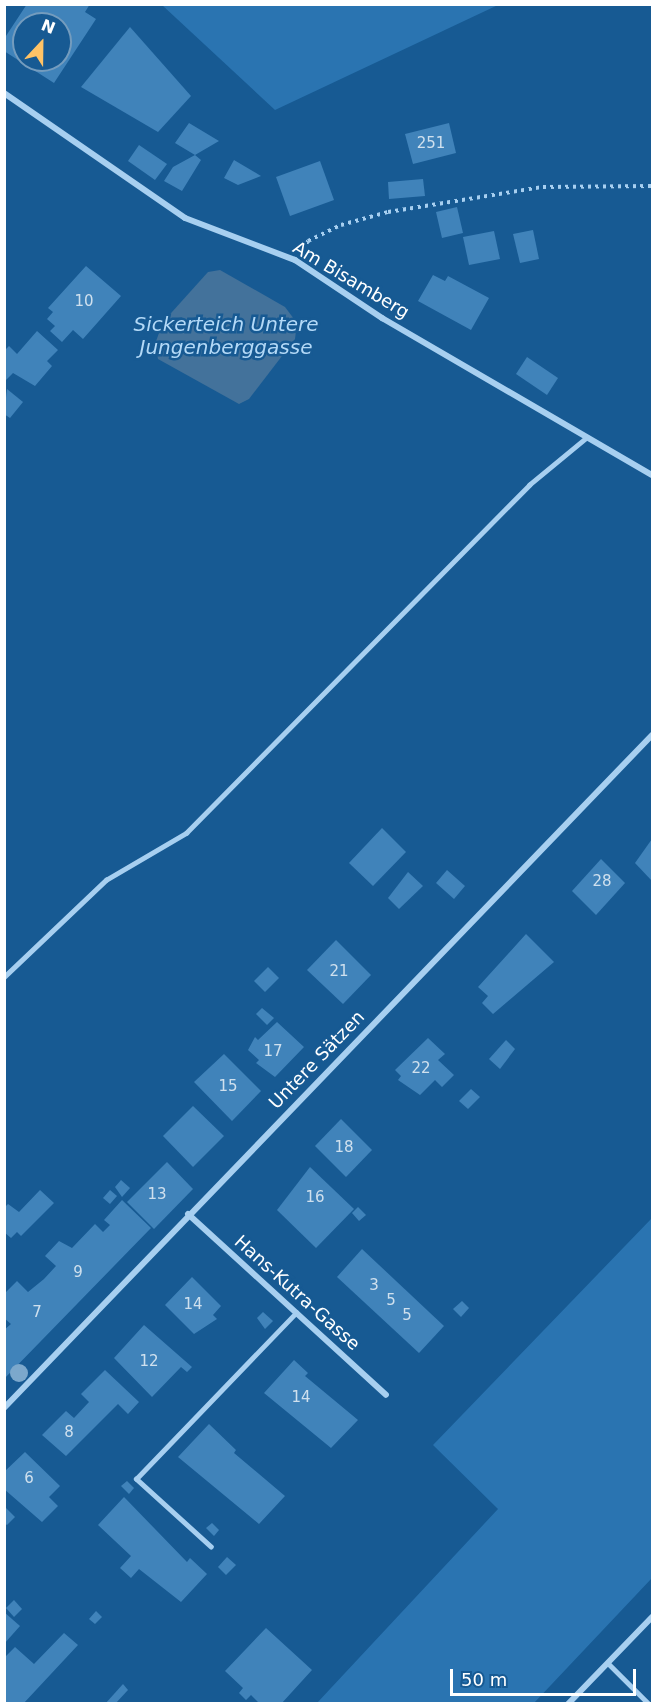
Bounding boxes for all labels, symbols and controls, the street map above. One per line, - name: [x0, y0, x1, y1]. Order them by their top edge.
- north arrow: [12, 12, 72, 72]
- text: N: [38, 15, 58, 38]
- house number: 251: [417, 135, 445, 153]
- street label: Am Bisamberg: [289, 237, 413, 323]
- house number: 10: [74, 293, 94, 311]
- water label: Sickerteich Untere Jungenberggasse: [133, 312, 319, 359]
- house number: 28: [592, 873, 612, 891]
- house number: 21: [329, 963, 349, 981]
- street label: Untere Sätzen: [265, 1006, 369, 1114]
- house number: 17: [263, 1043, 283, 1061]
- house number: 22: [411, 1060, 431, 1078]
- house number: 15: [218, 1078, 238, 1096]
- house number: 18: [334, 1139, 354, 1157]
- house number: 13: [147, 1186, 167, 1204]
- house number: 16: [305, 1189, 325, 1207]
- street label: Hans-Kutra-Gasse: [230, 1231, 364, 1355]
- house number: 9: [73, 1264, 83, 1282]
- house number: 3: [369, 1277, 379, 1295]
- house number: 5: [386, 1292, 396, 1310]
- house number: 14: [183, 1296, 203, 1314]
- house number: 7: [32, 1304, 42, 1322]
- house number: 5: [402, 1307, 412, 1325]
- house number: 12: [139, 1353, 159, 1371]
- house number: 14: [291, 1389, 311, 1407]
- house number: 8: [64, 1424, 74, 1442]
- house number: 6: [24, 1470, 34, 1488]
- scale bar: [453, 1657, 639, 1695]
- text: 50 m: [461, 1669, 507, 1690]

